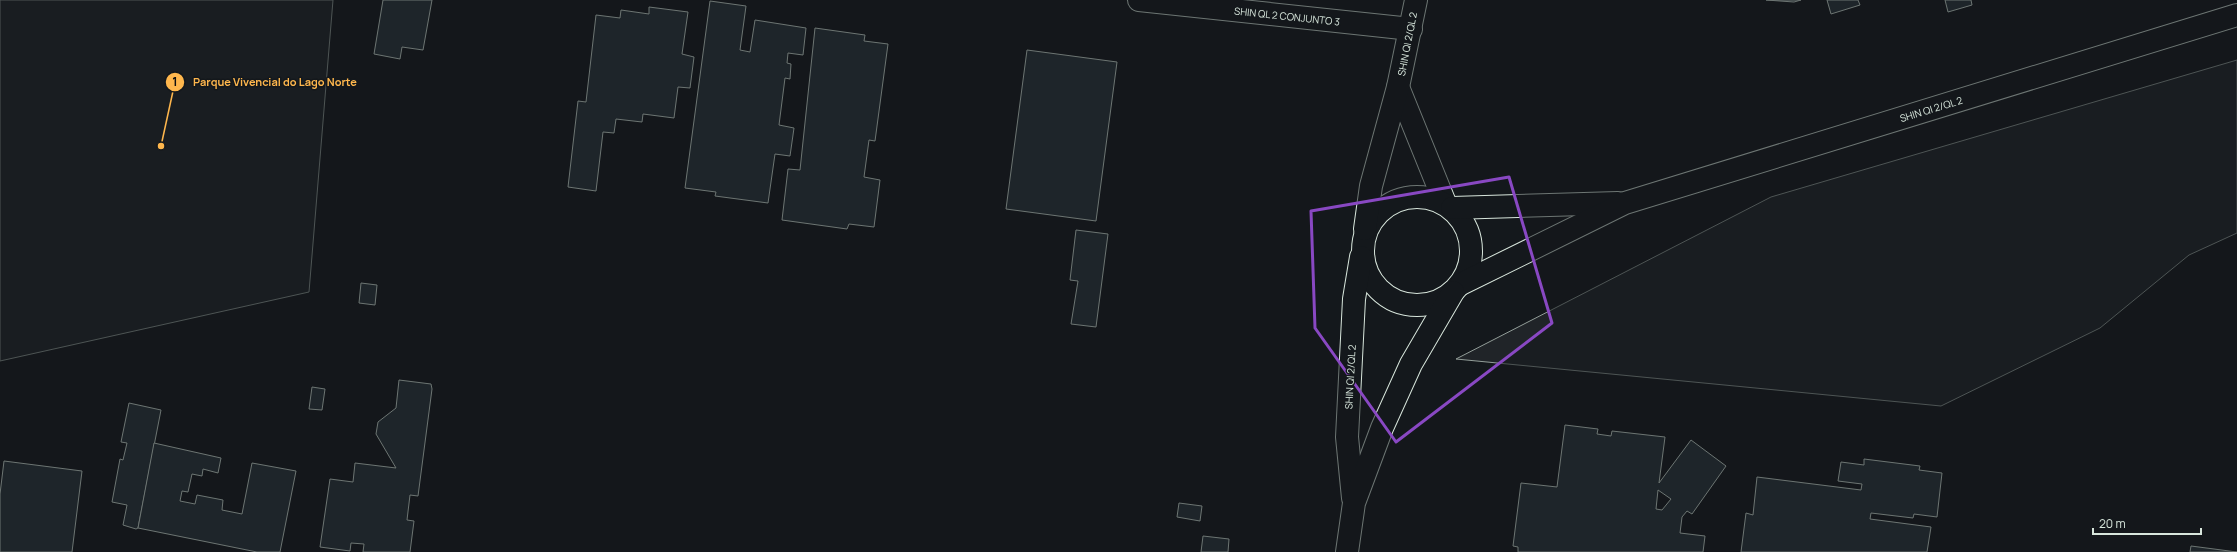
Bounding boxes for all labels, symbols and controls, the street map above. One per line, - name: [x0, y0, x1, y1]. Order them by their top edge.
- street label: SHIN QL 2 CONJUNTO 3: [1233, 3, 1341, 29]
- street label: SHIN QI 2/QL 2: [1394, 11, 1420, 77]
- callout: Parque Vivencial do Lago Norte: [165, 71, 365, 94]
- text: 1: [172, 73, 178, 90]
- text: Parque Vivencial do Lago Norte: [193, 74, 357, 89]
- street label: SHIN QI 2/QL 2: [1898, 93, 1964, 125]
- street label: SHIN QI 2/QL 2: [1341, 344, 1359, 410]
- scale bar: [2093, 510, 2201, 536]
- text: 20 m: [2099, 515, 2126, 532]

